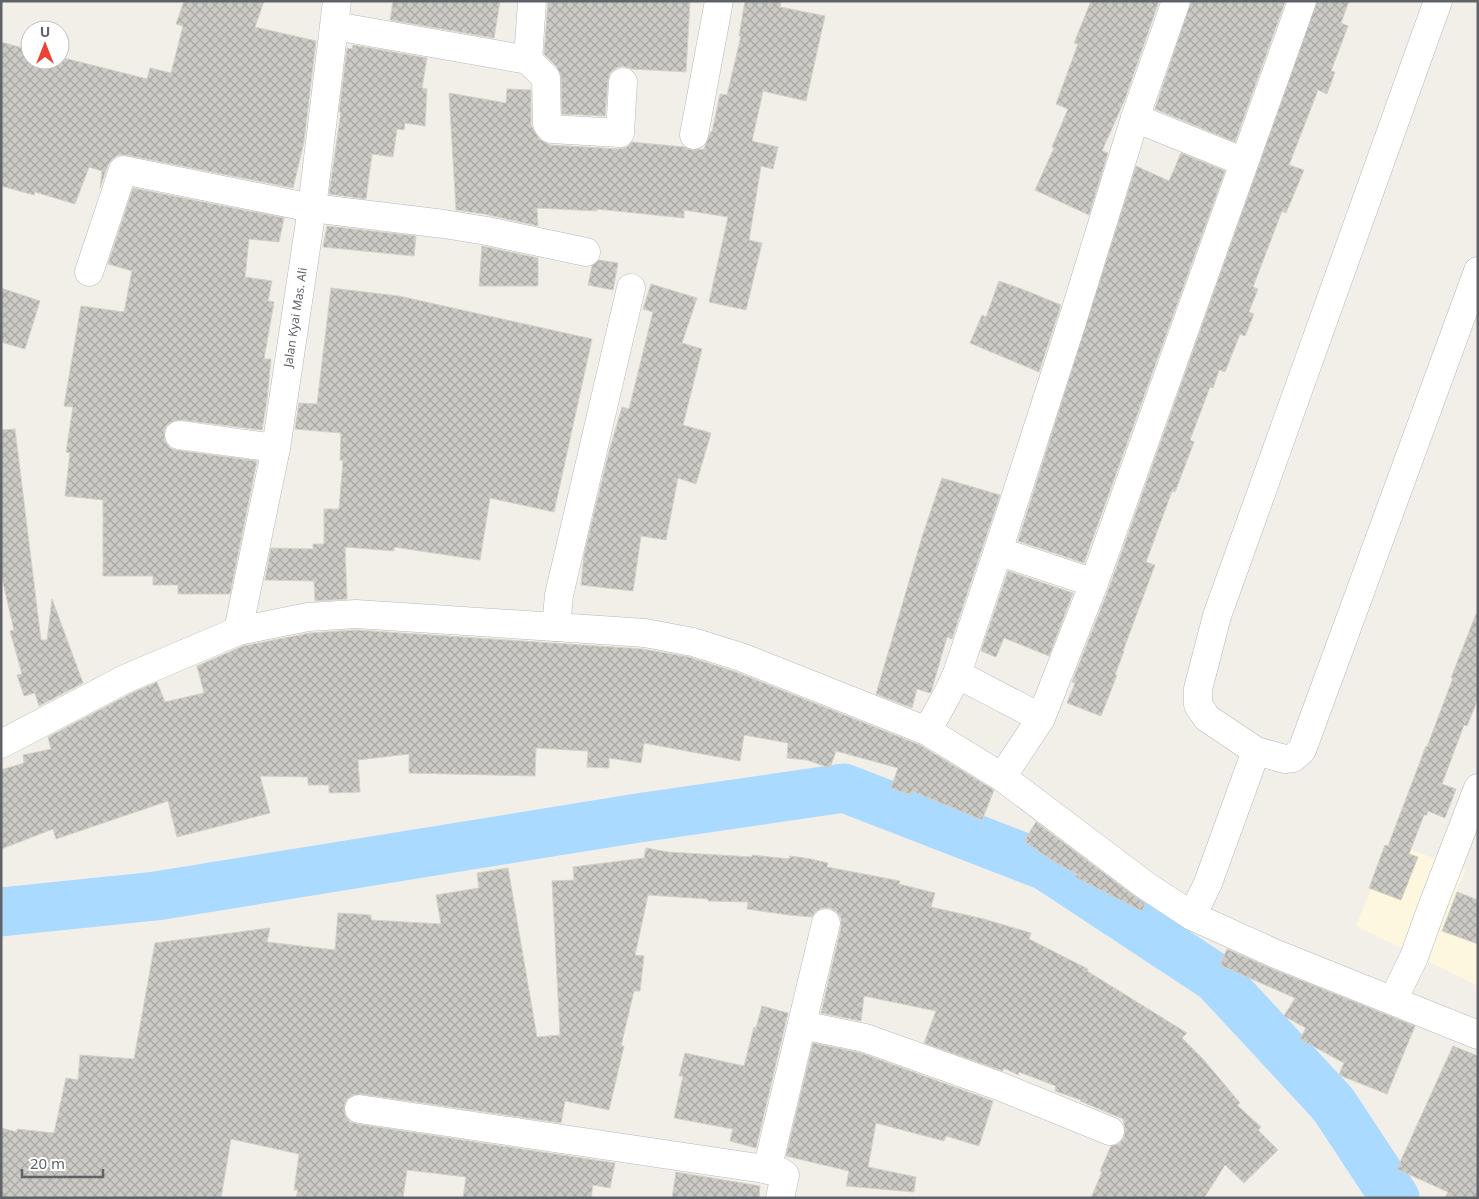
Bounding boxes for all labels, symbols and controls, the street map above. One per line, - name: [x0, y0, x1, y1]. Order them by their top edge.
- north arrow: [20, 20, 70, 70]
- text: U: [40, 22, 50, 41]
- street label: Jalan Kyai Mas. Ali: [279, 266, 311, 369]
- scale bar: [22, 1146, 104, 1178]
- text: 20 m: [30, 1153, 65, 1173]

